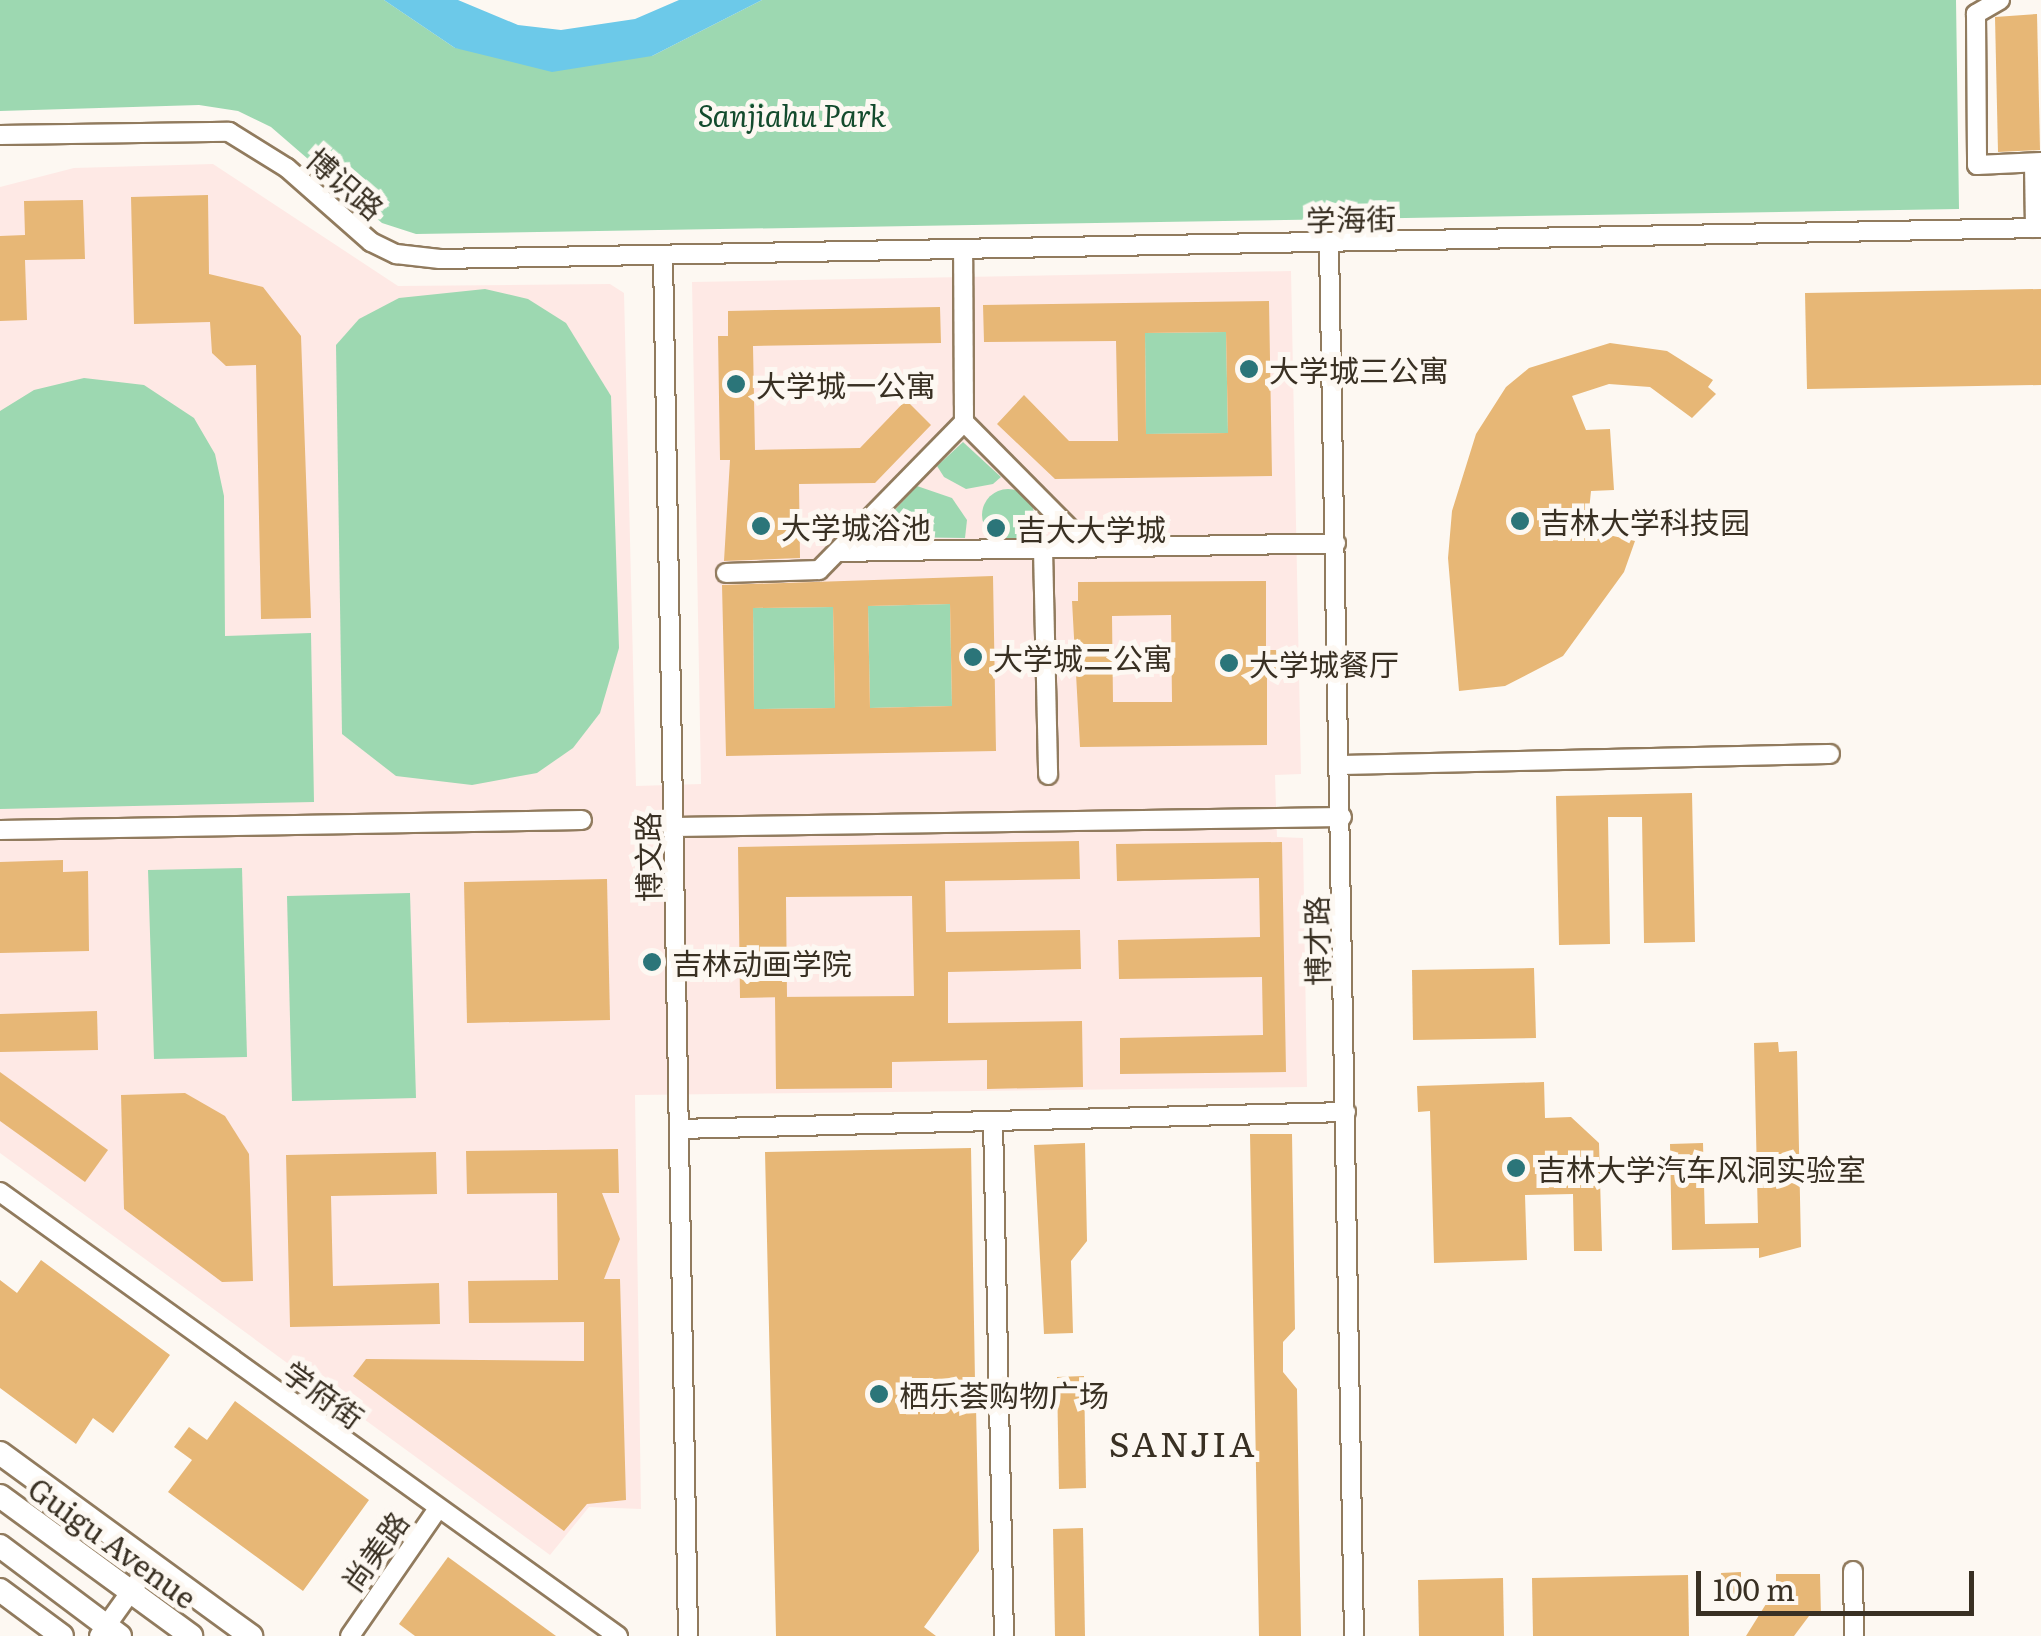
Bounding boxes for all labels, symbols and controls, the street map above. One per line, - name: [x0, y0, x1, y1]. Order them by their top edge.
- park label: Sanjiahu Park: [698, 96, 886, 132]
- street label: 博识路: [300, 140, 392, 226]
- street label: 学海街: [1306, 199, 1396, 237]
- place label: 大学城三公寓: [1269, 351, 1449, 387]
- marker: 大学城三公寓: [1238, 358, 1260, 380]
- place label: 大学城一公寓: [756, 366, 936, 402]
- marker: 大学城一公寓: [725, 373, 747, 395]
- place label: 吉林大学科技园: [1540, 503, 1750, 539]
- place label: 大学城浴池: [781, 508, 931, 544]
- place label: 吉大大学城: [1016, 510, 1166, 546]
- marker: 吉林大学科技园: [1509, 510, 1531, 532]
- marker: 大学城浴池: [750, 515, 772, 537]
- marker: 吉大大学城: [985, 517, 1007, 539]
- place label: 大学城二公寓: [993, 639, 1173, 675]
- place label: 大学城餐厅: [1249, 645, 1399, 681]
- marker: 大学城二公寓: [962, 646, 984, 668]
- marker: 大学城餐厅: [1218, 652, 1240, 674]
- street label: 博文路: [628, 812, 666, 902]
- street label: 博才路: [1297, 896, 1335, 986]
- place label: 吉林动画学院: [672, 944, 852, 980]
- marker: 吉林动画学院: [641, 951, 663, 973]
- place label: 吉林大学汽车风洞实验室: [1536, 1150, 1866, 1186]
- marker: 吉林大学汽车风洞实验室: [1505, 1157, 1527, 1179]
- street label: 学府街: [277, 1353, 371, 1435]
- place label: 栖乐荟购物广场: [899, 1376, 1109, 1412]
- marker: 栖乐荟购物广场: [868, 1383, 890, 1405]
- district label: SANJIA: [1109, 1421, 1257, 1463]
- street label: Guigu Avenue: [22, 1469, 204, 1615]
- street label: 尚美路: [333, 1504, 415, 1598]
- scale bar: [1701, 1551, 1978, 1613]
- text: 100 m: [1713, 1566, 1795, 1610]

